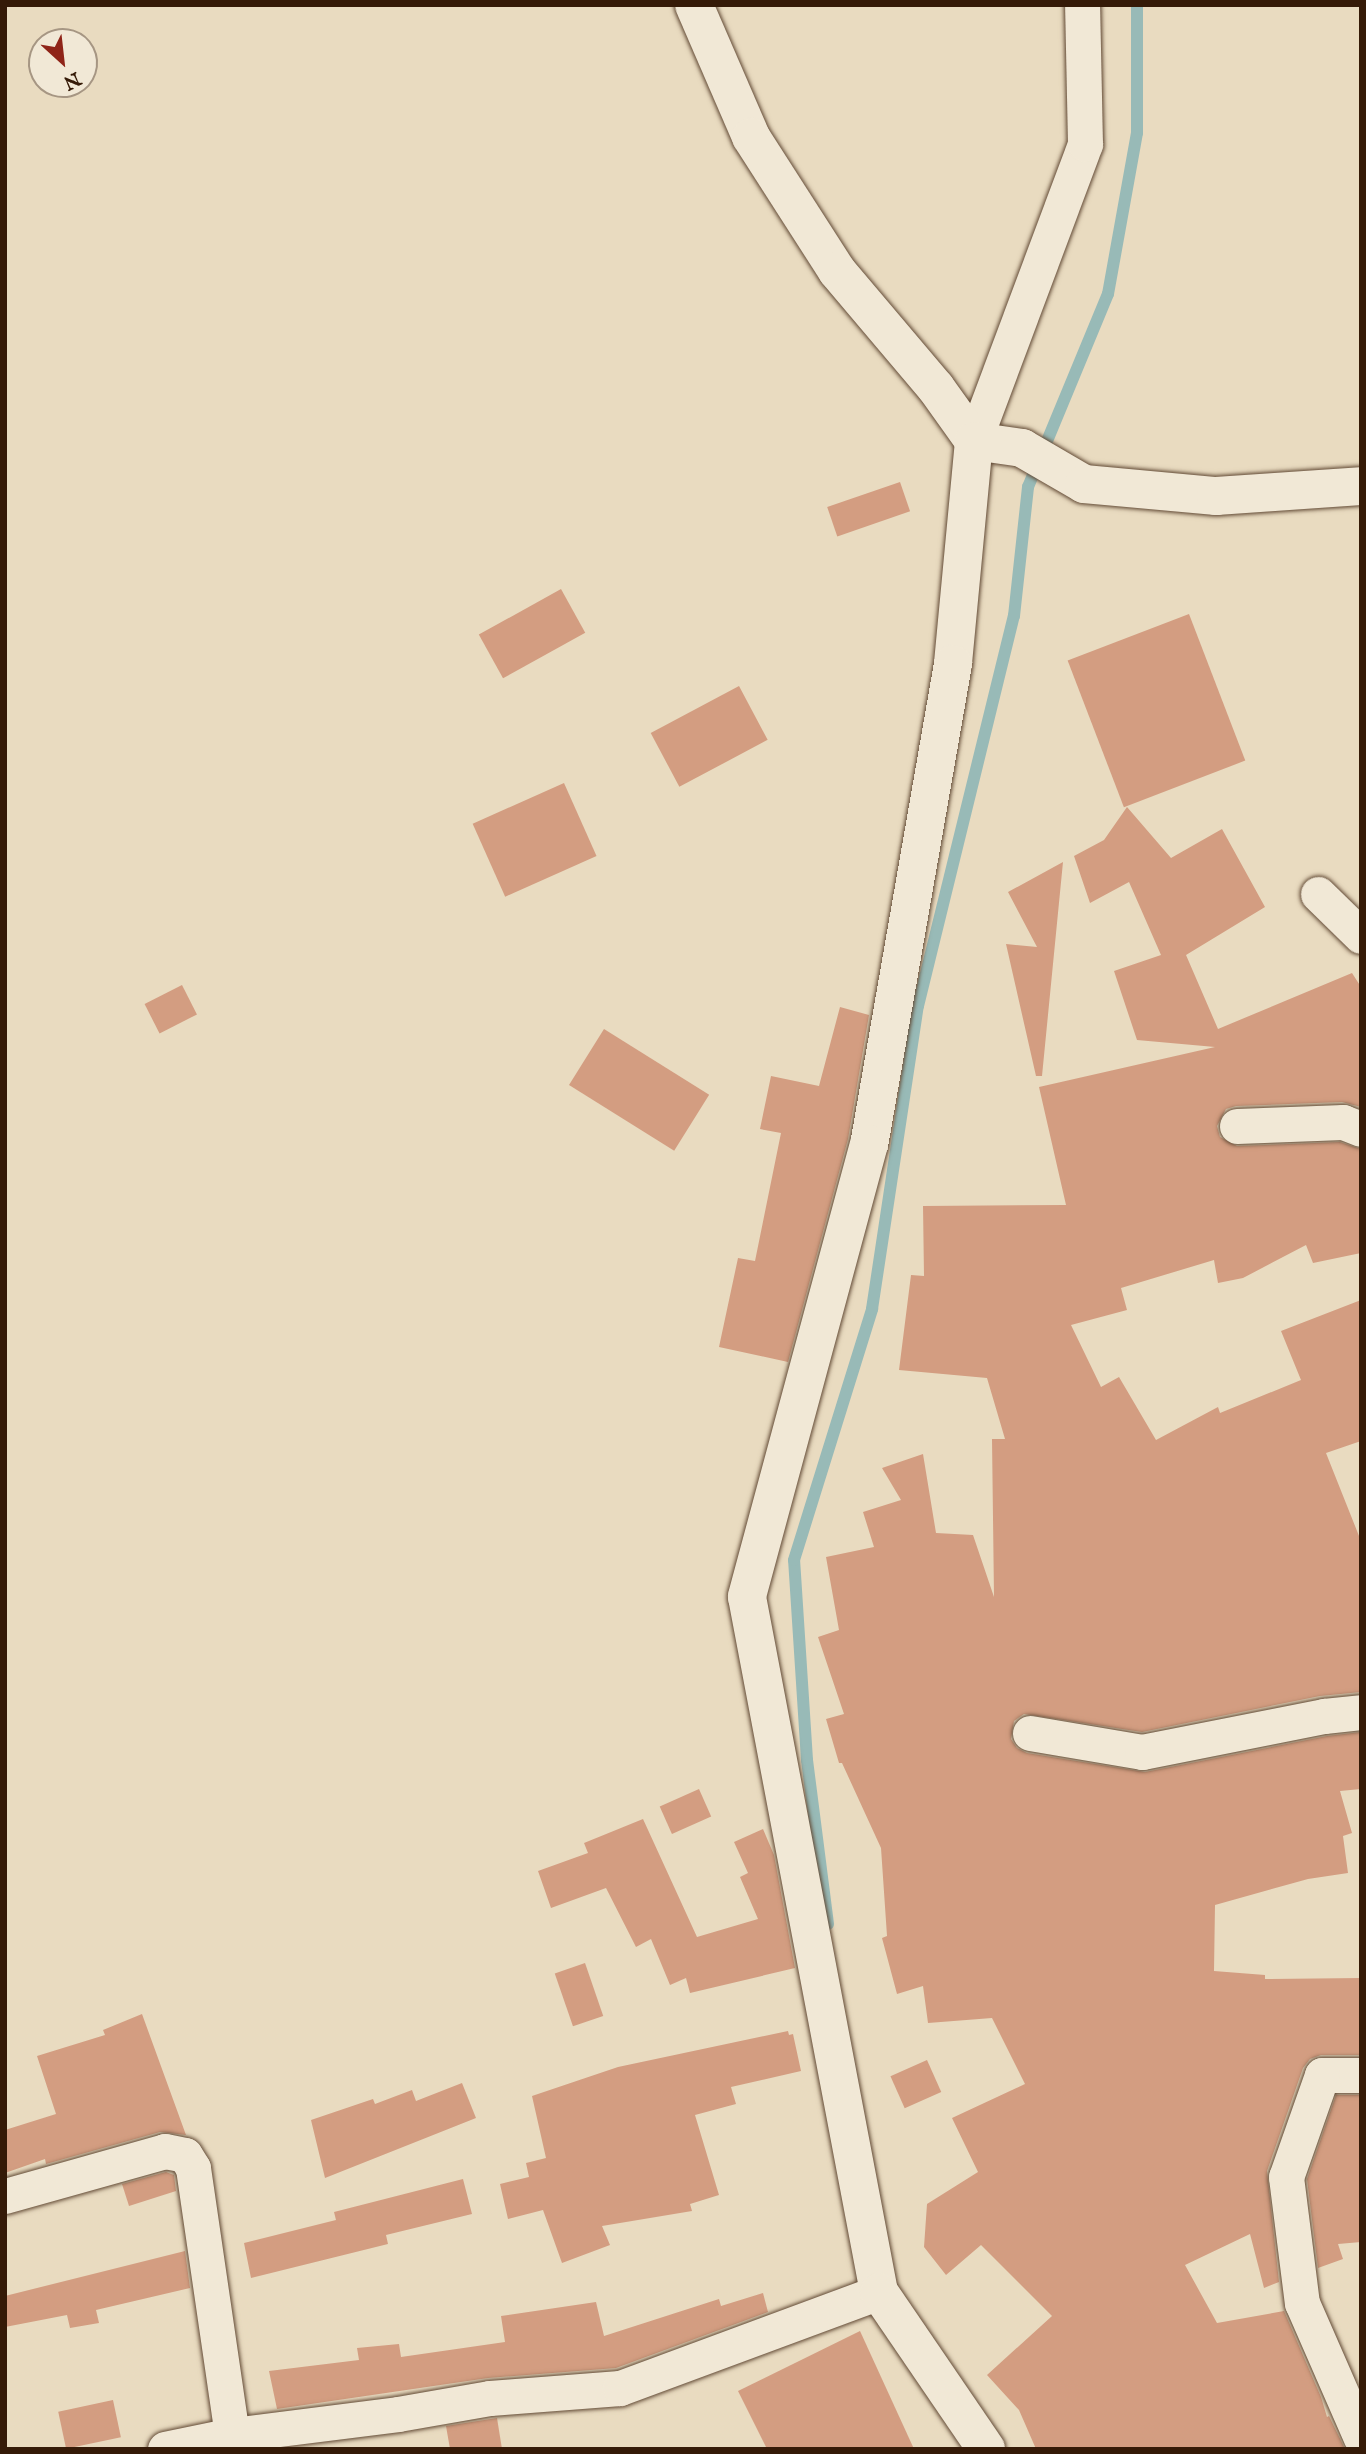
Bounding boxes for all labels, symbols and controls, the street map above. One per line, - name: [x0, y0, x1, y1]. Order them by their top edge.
- north arrow: [28, 28, 98, 98]
- text: N: [59, 65, 84, 94]

